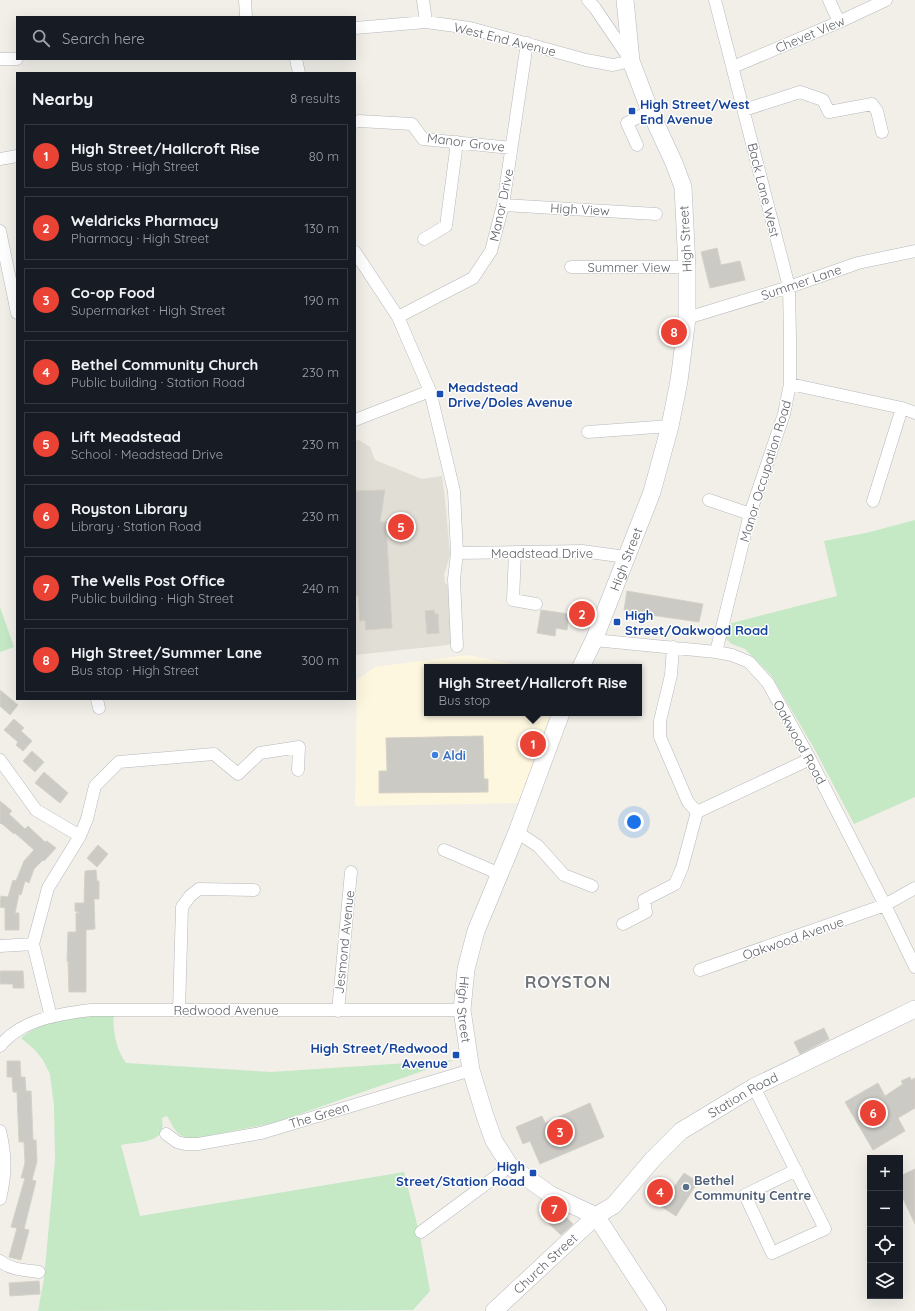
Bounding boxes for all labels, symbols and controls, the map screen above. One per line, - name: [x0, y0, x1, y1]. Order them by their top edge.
- street label: Chevet View: [773, 12, 847, 56]
- search box: [16, 16, 356, 60]
- street label: West End Avenue: [452, 19, 558, 59]
- icon: search: [30, 27, 52, 49]
- text: Search here: [62, 29, 145, 48]
- text: Nearby: [32, 88, 93, 109]
- text: 8 results: [290, 90, 340, 106]
- place label: High Street/West End Avenue: [640, 96, 750, 127]
- marker: High Street/West End Avenue: [627, 106, 637, 116]
- street label: Manor Grove: [426, 129, 506, 155]
- text: High Street/Hallcroft Rise: [71, 139, 260, 158]
- street label: Back Lane West: [745, 141, 783, 239]
- text: 1: [43, 148, 49, 164]
- text: 80 m: [309, 148, 339, 164]
- text: Bus stop · High Street: [71, 158, 199, 174]
- street label: Manor Drive: [485, 167, 517, 243]
- street label: High View: [550, 199, 610, 219]
- street label: High Street: [675, 205, 695, 273]
- text: Weldricks Pharmacy: [71, 211, 218, 230]
- text: 2: [42, 220, 50, 236]
- text: 130 m: [304, 220, 339, 236]
- text: Pharmacy · High Street: [71, 230, 209, 246]
- street label: Summer View: [588, 259, 671, 275]
- street label: Summer Lane: [759, 261, 843, 303]
- text: Co-op Food: [71, 283, 155, 302]
- text: 3: [43, 292, 49, 308]
- text: 190 m: [304, 292, 339, 308]
- text: Supermarket · High Street: [71, 302, 225, 318]
- pin: 8: [661, 317, 687, 347]
- text: Bethel Community Church: [71, 355, 258, 374]
- text: 4: [42, 364, 50, 380]
- text: 230 m: [302, 364, 339, 380]
- text: Public building · Station Road: [71, 374, 245, 390]
- place label: Meadstead Drive/Doles Avenue: [448, 379, 573, 410]
- marker: Meadstead Drive/Doles Avenue: [435, 389, 445, 399]
- street label: Manor Occupation Road: [736, 398, 794, 544]
- text: Lift Meadstead: [71, 427, 181, 446]
- text: 5: [42, 436, 50, 452]
- text: 230 m: [302, 436, 339, 452]
- text: School · Meadstead Drive: [71, 446, 223, 462]
- text: Royston Library: [71, 499, 188, 518]
- text: 6: [42, 508, 50, 524]
- text: 230 m: [302, 508, 339, 524]
- pin: 5: [388, 512, 414, 542]
- text: Library · Station Road: [71, 518, 201, 534]
- street label: High Street: [606, 525, 645, 593]
- street label: Meadstead Drive: [491, 545, 593, 561]
- text: The Wells Post Office: [71, 571, 225, 590]
- text: 7: [42, 580, 50, 596]
- text: 240 m: [302, 580, 339, 596]
- text: Public building · High Street: [71, 590, 234, 606]
- pin: 2: [569, 599, 595, 629]
- place label: High Street/Oakwood Road: [625, 607, 768, 638]
- marker: High Street/Oakwood Road: [612, 617, 622, 627]
- text: High Street/Summer Lane: [71, 643, 262, 662]
- text: 8: [42, 652, 50, 668]
- text: 300 m: [301, 652, 339, 668]
- text: Bus stop · High Street: [71, 662, 199, 678]
- popup: [424, 664, 642, 716]
- text: High Street/Hallcroft Rise: [439, 673, 627, 692]
- text: Bus stop: [439, 692, 490, 708]
- street label: Oakwood Road: [770, 697, 830, 787]
- pin: 1: [520, 729, 546, 759]
- place label: Aldi: [443, 747, 466, 763]
- marker: Aldi: [430, 750, 440, 760]
- your location: [624, 812, 644, 832]
- street label: Jesmond Avenue: [331, 889, 357, 995]
- street label: Oakwood Avenue: [740, 913, 846, 963]
- district label: ROYSTON: [525, 971, 611, 992]
- street label: High Street: [454, 975, 475, 1044]
- street label: Redwood Avenue: [173, 1002, 279, 1018]
- place label: High Street/Redwood Avenue: [310, 1040, 448, 1071]
- marker: High Street/Redwood Avenue: [451, 1050, 461, 1060]
- street label: Station Road: [705, 1069, 780, 1121]
- street label: The Green: [287, 1098, 351, 1132]
- pin: 6: [860, 1098, 886, 1128]
- pin: 3: [547, 1117, 573, 1147]
- map controls: [867, 1155, 903, 1299]
- button: +: [867, 1155, 903, 1191]
- place label: High Street/Station Road: [396, 1158, 525, 1189]
- marker: High Street/Station Road: [528, 1168, 538, 1178]
- place label: Bethel Community Centre: [694, 1172, 812, 1203]
- pin: 4: [647, 1177, 673, 1207]
- marker: Bethel Community Centre: [681, 1182, 691, 1192]
- button: −: [867, 1191, 903, 1227]
- pin: 7: [541, 1194, 567, 1224]
- button: locate: [867, 1227, 903, 1263]
- street label: Church Street: [510, 1230, 580, 1297]
- button: layers: [867, 1263, 903, 1299]

